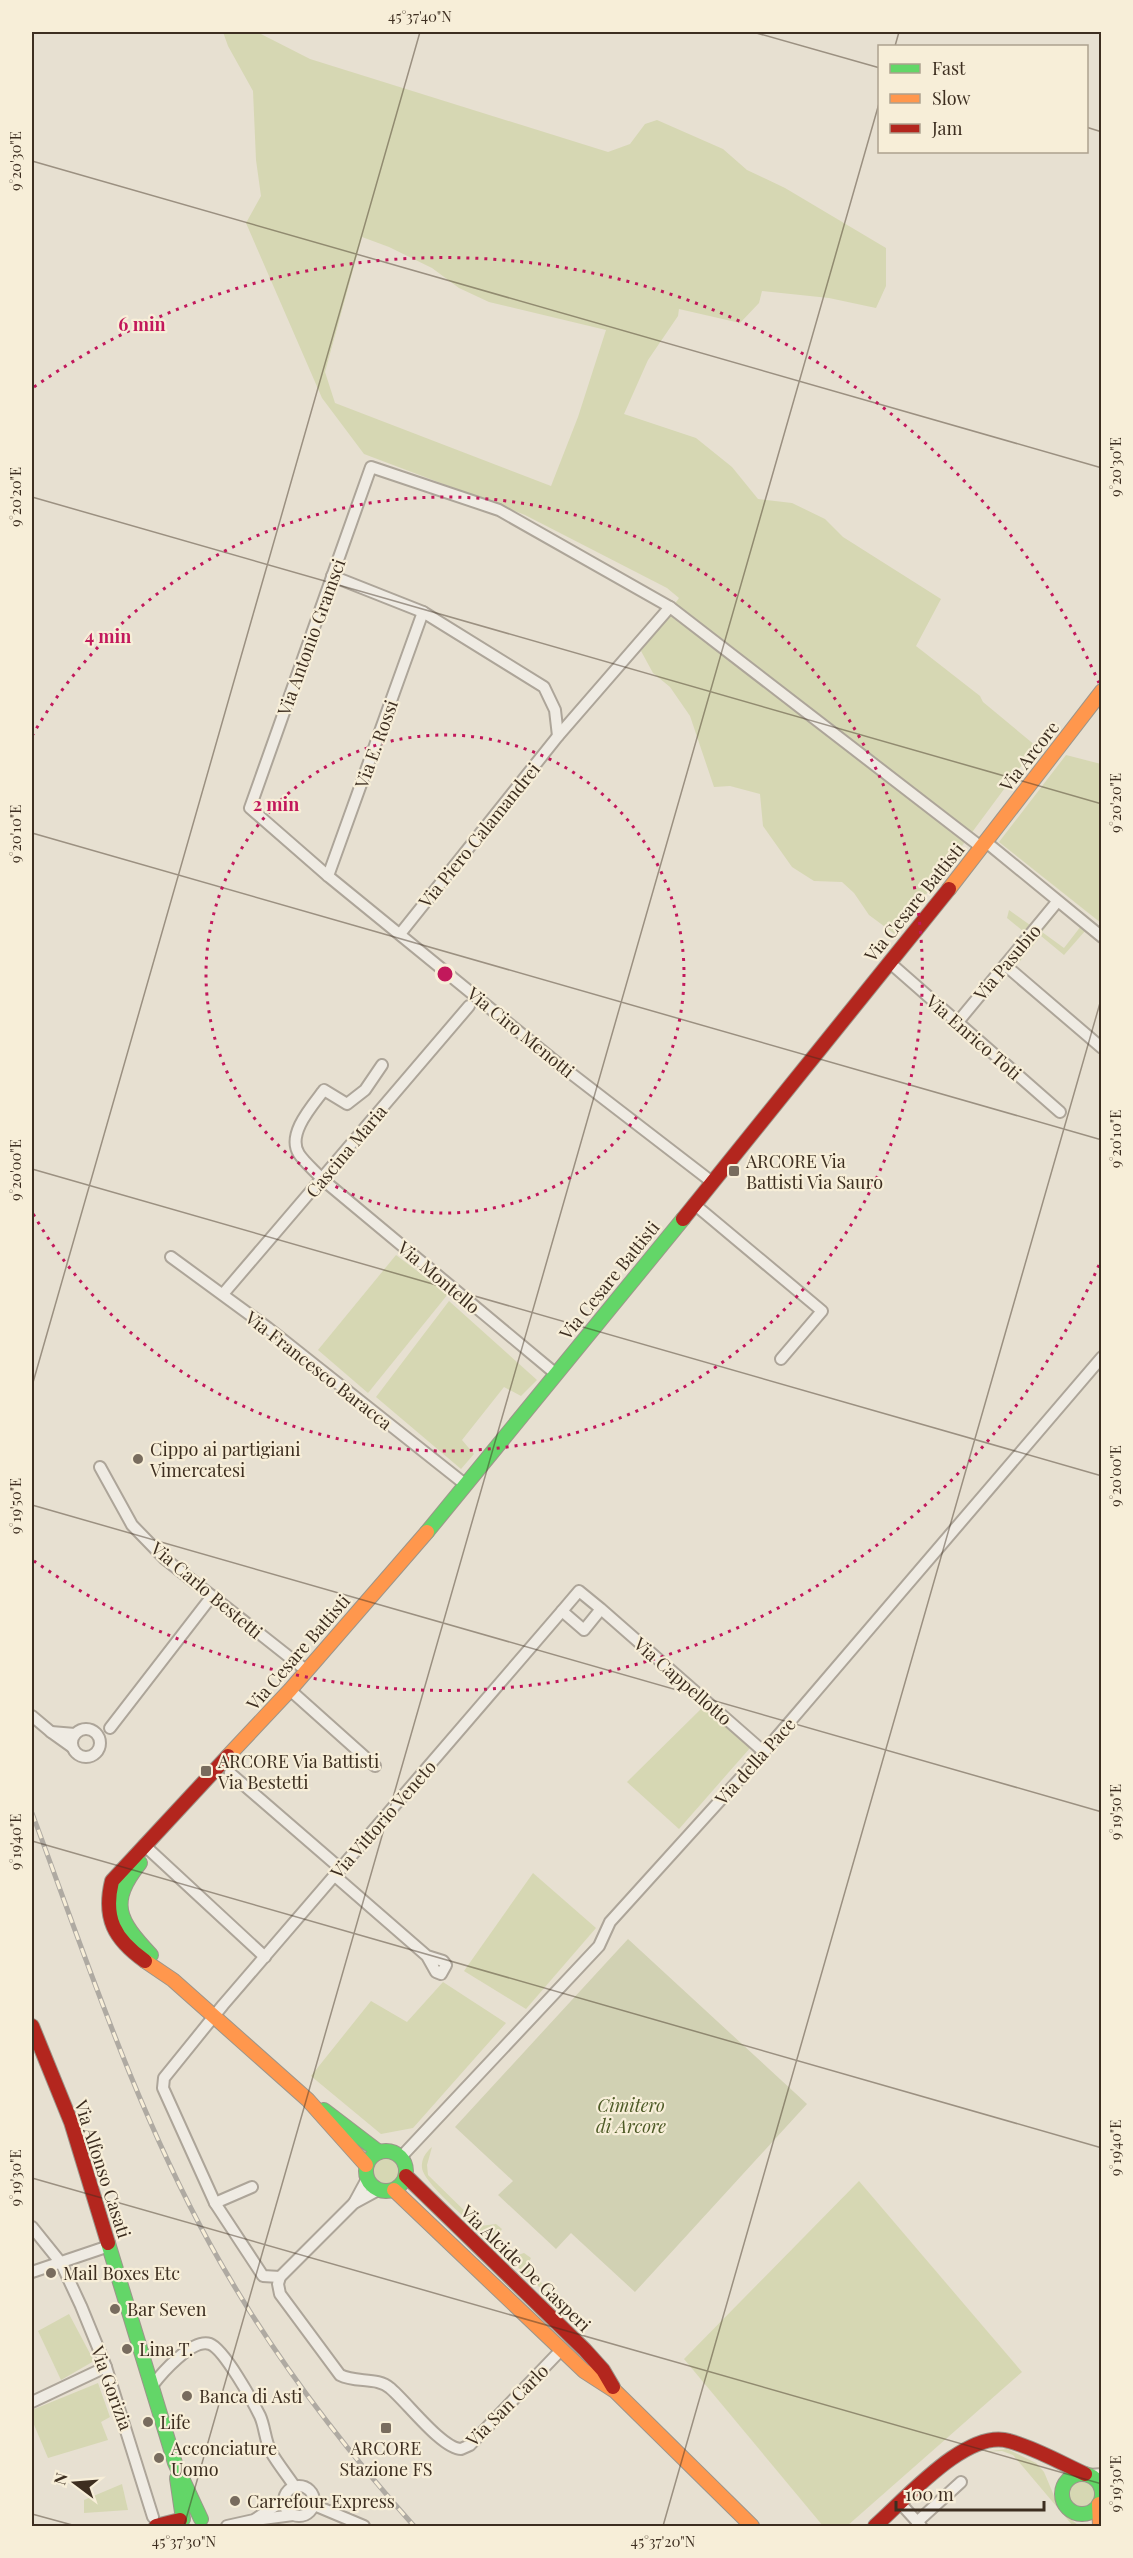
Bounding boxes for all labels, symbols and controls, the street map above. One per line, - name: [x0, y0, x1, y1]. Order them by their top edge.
- text: 45°37'40"N: [388, 6, 452, 26]
- legend: [878, 45, 1088, 153]
- text: Fast: [932, 56, 966, 80]
- text: Slow: [932, 86, 970, 110]
- text: Jam: [931, 116, 962, 140]
- text: 9°20'30"E: [5, 131, 25, 191]
- text: 6 min: [118, 312, 166, 336]
- text: 9°20'30"E: [1105, 437, 1125, 497]
- text: 9°20'20"E: [5, 467, 25, 527]
- street label: Via Antonio Gramsci: [271, 555, 351, 720]
- text: 4 min: [85, 624, 131, 648]
- street label: Via E. Rossi: [349, 697, 403, 792]
- street label: Via Arcore: [993, 716, 1064, 797]
- street label: Via Piero Calamandrei: [412, 758, 545, 913]
- text: 9°20'20"E: [1105, 773, 1125, 833]
- text: 2 min: [253, 792, 299, 816]
- text: 9°20'10"E: [5, 805, 25, 863]
- street label: Via Cesare Battisti: [858, 838, 969, 967]
- street label: Via Pasubio: [967, 919, 1046, 1006]
- centre of rings: [435, 964, 455, 984]
- street label: Via Ciro Menotti: [462, 981, 580, 1083]
- street label: Via Enrico Toti: [920, 988, 1027, 1085]
- street label: Cascina Maria: [300, 1100, 392, 1202]
- text: 9°20'10"E: [1105, 1110, 1125, 1168]
- text: 9°20'00"E: [5, 1139, 25, 1201]
- place label: ARCORE Via Battisti Via Sauro: [745, 1149, 883, 1194]
- marker: ARCORE Via Battisti Via Sauro: [727, 1164, 741, 1178]
- street label: Via Cesare Battisti: [553, 1216, 664, 1345]
- street label: Via Montello: [392, 1235, 485, 1319]
- street label: Via Francesco Baracca: [240, 1305, 397, 1435]
- place label: Cippo ai partigiani Vimercatesi: [149, 1437, 300, 1482]
- text: 9°20'00"E: [1105, 1445, 1125, 1507]
- marker: Cippo ai partigiani Vimercatesi: [131, 1452, 145, 1466]
- text: 9°19'50"E: [5, 1478, 25, 1534]
- street label: Via Carlo Bestetti: [145, 1536, 268, 1644]
- street label: Via Cesare Battisti: [240, 1589, 355, 1716]
- street label: Via Cappellotto: [628, 1631, 737, 1730]
- street label: Via della Pace: [709, 1712, 801, 1811]
- place label: ARCORE Via Battisti Via Bestetti: [217, 1749, 379, 1794]
- street label: Via Vittorio Veneto: [324, 1755, 441, 1884]
- marker: ARCORE Via Battisti Via Bestetti: [199, 1764, 213, 1778]
- text: 9°19'50"E: [1105, 1784, 1125, 1840]
- text: 9°19'40"E: [5, 1814, 25, 1870]
- park label: Cimitero di Arcore: [596, 2093, 666, 2138]
- street label: Via Alfonso Casati: [69, 2096, 137, 2241]
- text: 9°19'40"E: [1105, 2120, 1125, 2176]
- text: 9°19'30"E: [5, 2149, 25, 2207]
- street label: Via Alcide De Gasperi: [455, 2199, 596, 2336]
- place label: Mail Boxes Etc: [63, 2261, 180, 2285]
- marker: Mail Boxes Etc: [44, 2266, 58, 2280]
- place label: Bar Seven: [127, 2297, 207, 2321]
- marker: Bar Seven: [108, 2302, 122, 2316]
- place label: Lina T.: [139, 2337, 193, 2361]
- street label: Via Gorizia: [85, 2342, 138, 2433]
- marker: Lina T.: [120, 2342, 134, 2356]
- street label: Via San Carlo: [460, 2359, 553, 2452]
- place label: Banca di Asti: [199, 2384, 303, 2408]
- marker: Banca di Asti: [180, 2389, 194, 2403]
- place label: Life: [160, 2410, 191, 2434]
- marker: Life: [141, 2415, 155, 2429]
- marker: ARCORE Stazione FS: [379, 2421, 393, 2435]
- place label: Acconciature Uomo: [170, 2436, 277, 2481]
- place label: ARCORE Stazione FS: [339, 2436, 433, 2481]
- marker: Acconciature Uomo: [152, 2451, 166, 2465]
- north arrow: [45, 2453, 105, 2513]
- text: 9°19'30"E: [1105, 2455, 1125, 2513]
- text: N: [48, 2470, 72, 2487]
- scale bar: [896, 2474, 1044, 2512]
- text: 100 m: [905, 2482, 954, 2506]
- place label: Carrefour Express: [247, 2489, 395, 2513]
- marker: Carrefour Express: [228, 2494, 242, 2508]
- text: 45°37'30"N: [152, 2531, 217, 2551]
- text: 45°37'20"N: [631, 2531, 696, 2551]

